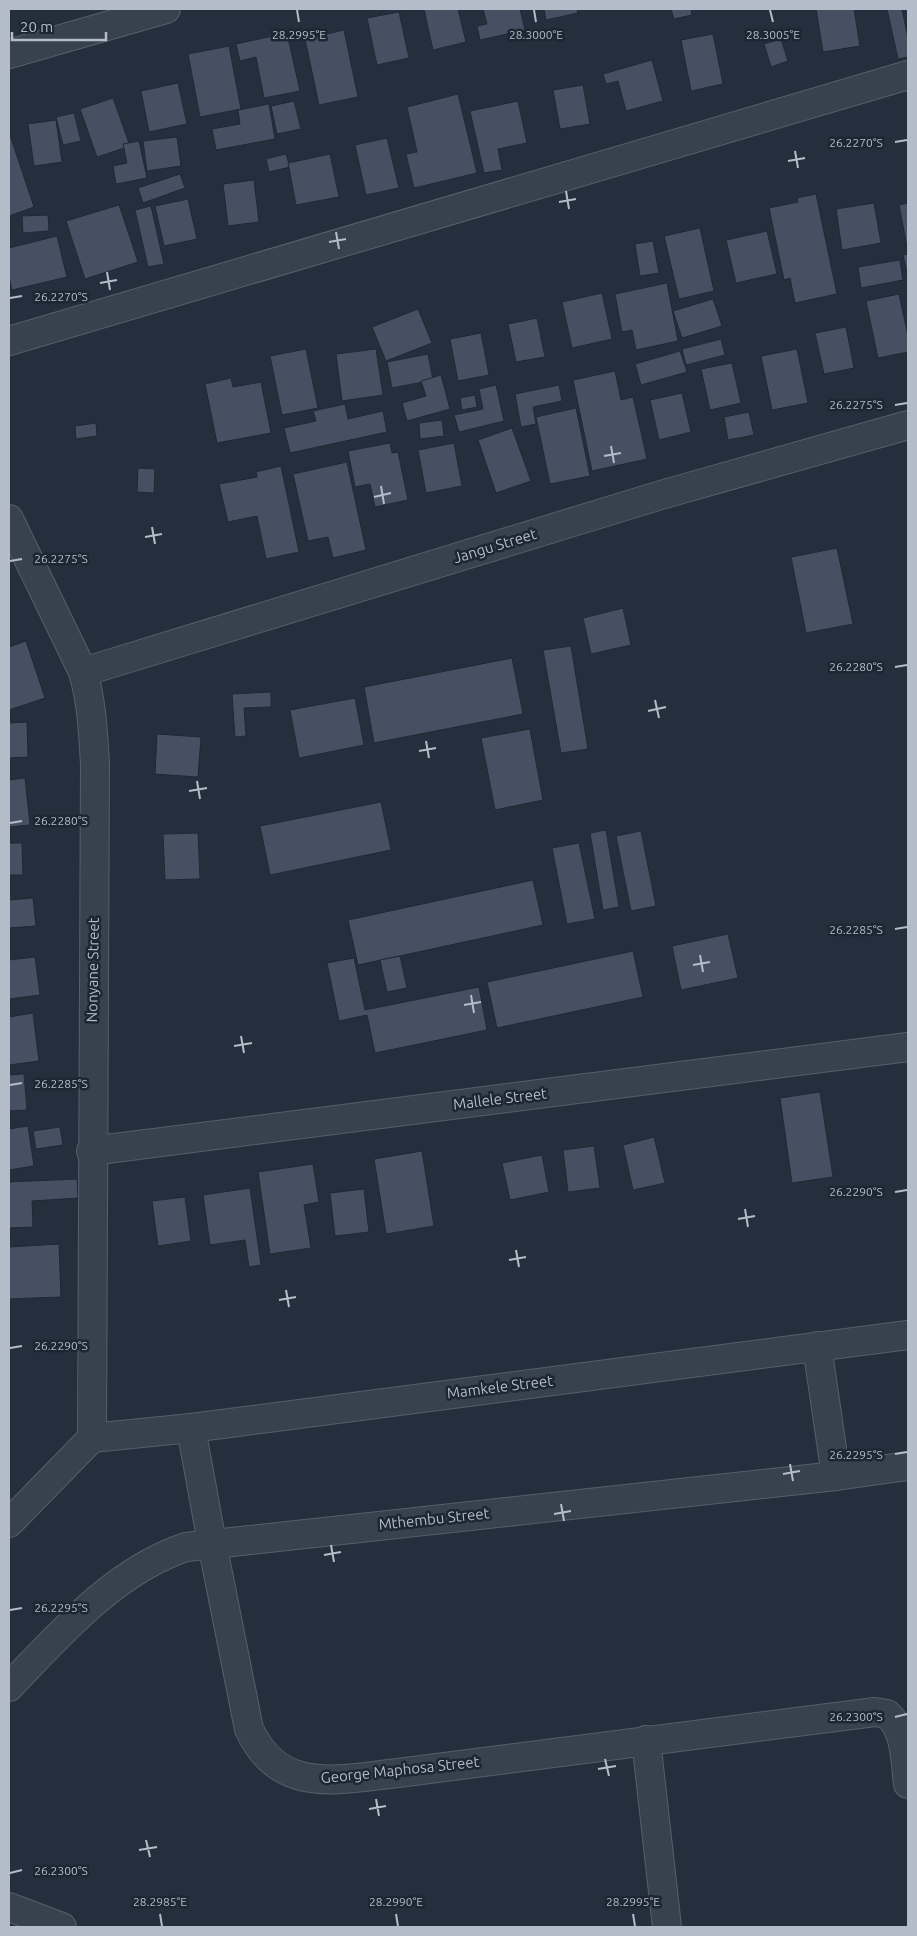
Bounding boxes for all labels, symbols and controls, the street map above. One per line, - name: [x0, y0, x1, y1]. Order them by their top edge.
- scale bar: [12, 10, 106, 42]
- text: 20 m: [20, 18, 53, 35]
- text: 28.2995°E: [272, 28, 326, 41]
- text: 28.3000°E: [509, 28, 563, 41]
- text: 28.3005°E: [746, 28, 800, 41]
- text: 26.2270°S: [829, 136, 883, 149]
- text: 26.2270°S: [34, 290, 88, 303]
- text: 26.2275°S: [829, 398, 883, 411]
- street label: Jangu Street: [451, 525, 539, 566]
- text: 26.2275°S: [34, 552, 88, 565]
- text: 26.2280°S: [829, 660, 883, 673]
- text: 26.2280°S: [34, 814, 88, 827]
- street label: Nonyane Street: [83, 917, 102, 1023]
- text: 26.2285°S: [829, 923, 883, 936]
- text: 26.2285°S: [34, 1077, 88, 1090]
- street label: Mallele Street: [452, 1084, 548, 1113]
- text: 26.2290°S: [829, 1185, 883, 1198]
- text: 26.2290°S: [34, 1339, 88, 1352]
- street label: Mamkele Street: [446, 1372, 554, 1401]
- text: 26.2295°S: [829, 1448, 883, 1461]
- street label: Mthembu Street: [378, 1504, 490, 1533]
- text: 26.2295°S: [34, 1601, 88, 1614]
- text: 26.2300°S: [829, 1710, 883, 1723]
- street label: George Maphosa Street: [320, 1753, 480, 1786]
- text: 26.2300°S: [34, 1864, 88, 1877]
- text: 28.2985°E: [133, 1895, 187, 1908]
- text: 28.2990°E: [369, 1895, 423, 1908]
- text: 28.2995°E: [606, 1895, 660, 1908]

